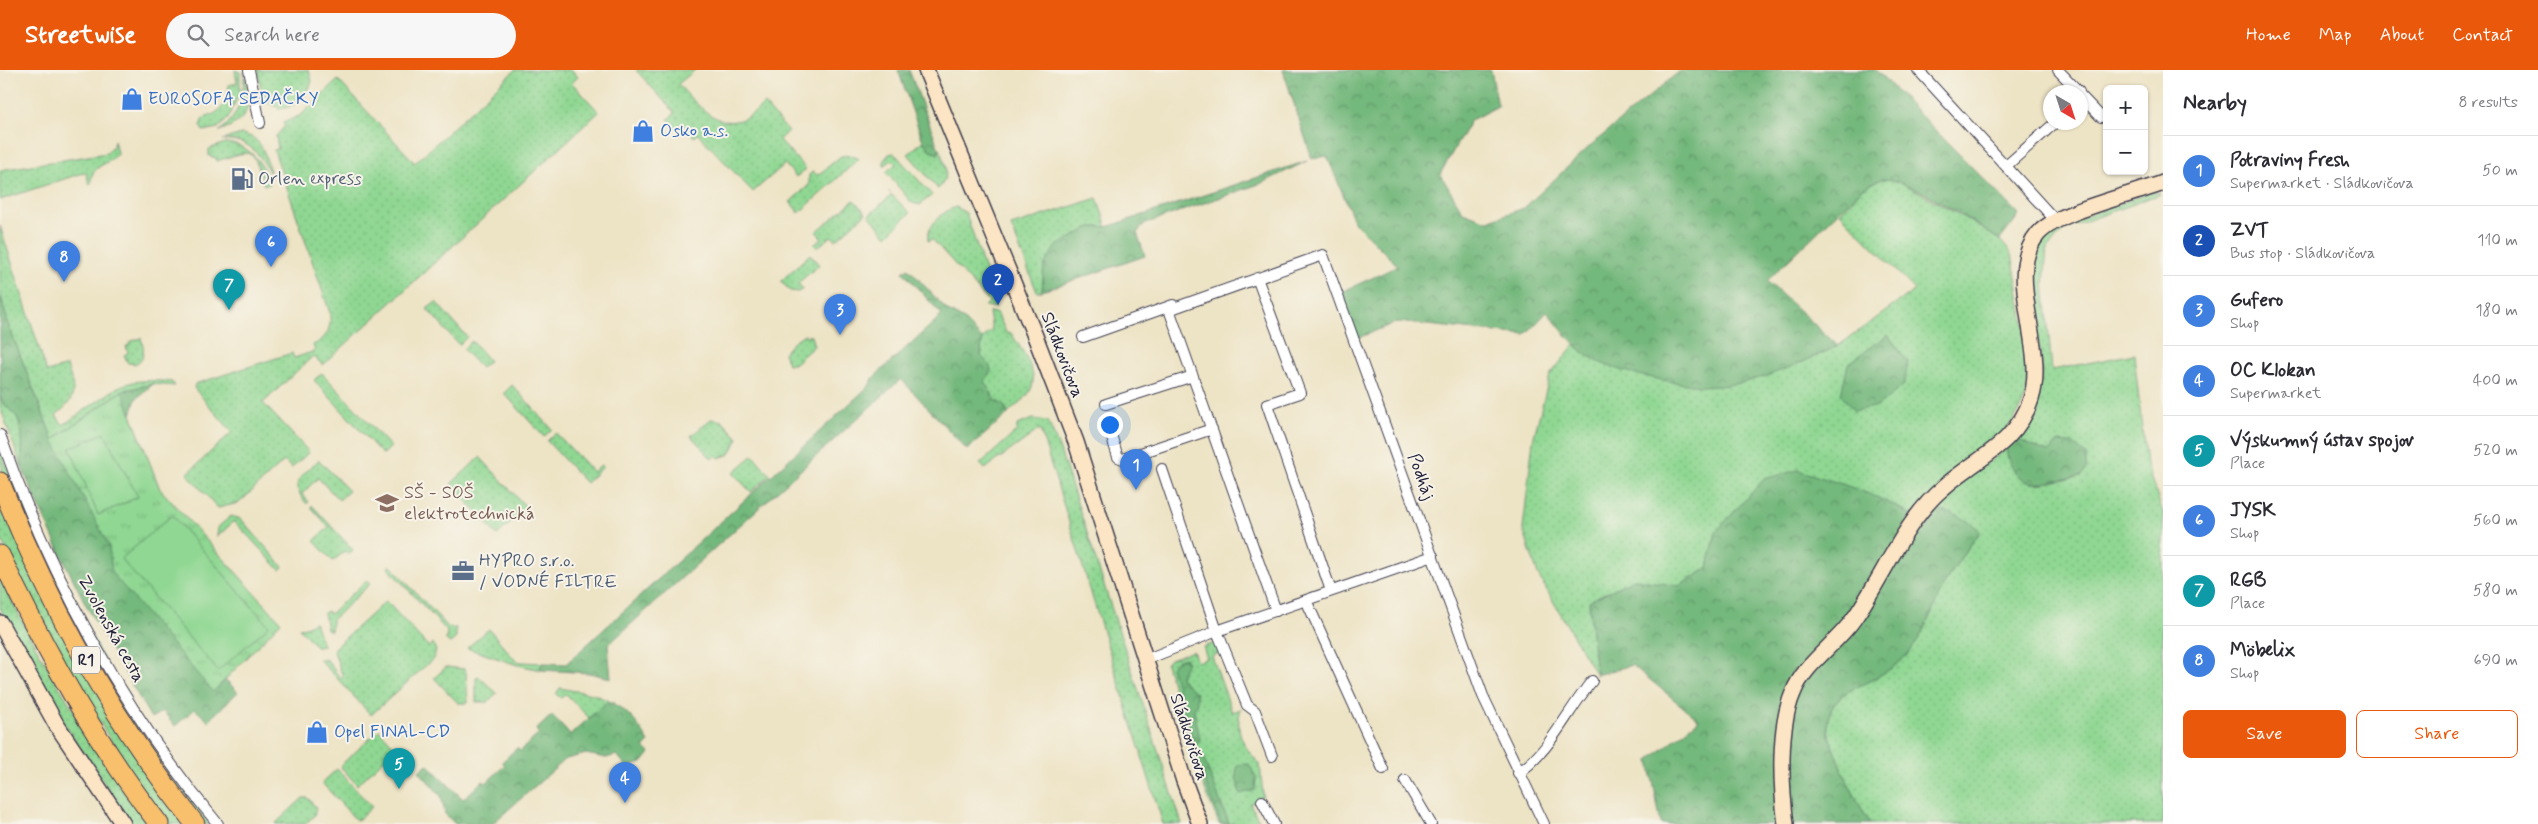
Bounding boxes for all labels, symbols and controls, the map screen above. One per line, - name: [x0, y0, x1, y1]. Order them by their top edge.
- search box: [166, 13, 516, 58]
- text: Streetwise: [25, 20, 136, 51]
- icon: search: [184, 21, 212, 49]
- text: Search here: [224, 23, 320, 48]
- text: Home: [2246, 23, 2291, 47]
- text: Map: [2319, 23, 2352, 47]
- text: About: [2380, 23, 2424, 47]
- text: Contact: [2452, 23, 2513, 47]
- north arrow: [2043, 85, 2088, 130]
- map controls: [2103, 85, 2148, 175]
- button: +: [2103, 85, 2148, 130]
- shop icon: EUROSOFA SEDAČKY: [119, 86, 145, 112]
- place label: EUROSOFA SEDAČKY: [148, 87, 318, 111]
- text: Nearby: [2183, 89, 2247, 117]
- text: 8 results: [2458, 92, 2518, 113]
- shop icon: Osko a.s.: [630, 118, 656, 144]
- place label: Osko a.s.: [660, 119, 728, 143]
- button: −: [2103, 130, 2148, 175]
- text: Potraviny Fresh: [2230, 148, 2350, 173]
- text: 1: [2195, 160, 2203, 181]
- text: 50 m: [2482, 160, 2518, 181]
- fuel station icon: Orlen express: [229, 166, 255, 192]
- place label: Orlen express: [258, 167, 362, 191]
- text: Supermarket · Sládkovičova: [2230, 173, 2414, 194]
- text: ZVT: [2230, 218, 2269, 243]
- pin: 6: [255, 226, 287, 267]
- text: 2: [2195, 230, 2203, 251]
- text: 110 m: [2477, 230, 2518, 251]
- pin: 8: [48, 241, 80, 282]
- text: Bus stop · Sládkovičova: [2230, 243, 2375, 264]
- pin: 2: [982, 264, 1014, 305]
- pin: 7: [213, 269, 245, 310]
- text: Gufero: [2230, 288, 2283, 313]
- pin: 3: [824, 294, 856, 335]
- text: 3: [2195, 300, 2203, 321]
- text: 180 m: [2475, 300, 2518, 321]
- street label: Sládkovičova: [1035, 309, 1089, 401]
- text: Shop: [2230, 313, 2259, 334]
- text: OC Klokan: [2230, 358, 2316, 383]
- text: 4: [2194, 370, 2204, 391]
- text: 400 m: [2473, 370, 2518, 391]
- text: Supermarket: [2230, 383, 2321, 404]
- your location: [1097, 412, 1123, 438]
- text: Výskumný ústav spojov: [2230, 428, 2414, 453]
- text: 5: [2194, 440, 2204, 461]
- text: 520 m: [2473, 440, 2518, 461]
- pin: 1: [1120, 449, 1152, 490]
- street label: Podháj: [1401, 450, 1441, 504]
- text: Place: [2230, 453, 2265, 474]
- place label: SŠ - SOŠ elektrotechnická: [404, 481, 535, 526]
- school or university icon: SŠ - SOŠ elektrotechnická: [374, 490, 400, 516]
- text: JYSK: [2230, 498, 2276, 523]
- text: 6: [2195, 510, 2203, 531]
- text: 560 m: [2473, 510, 2518, 531]
- text: Shop: [2230, 523, 2259, 544]
- place label: HYPRO s.r.o. / VODNÉ FILTRE: [479, 549, 617, 594]
- office icon: HYPRO s.r.o. / VODNÉ FILTRE: [450, 558, 476, 584]
- text: RGB: [2230, 568, 2266, 593]
- street label: Zvolenská cesta: [72, 571, 150, 687]
- text: 7: [2194, 580, 2204, 601]
- text: 580 m: [2473, 580, 2518, 601]
- text: Place: [2230, 593, 2265, 614]
- text: Möbelix: [2230, 638, 2295, 663]
- road number: R1: [72, 646, 100, 674]
- text: 8: [2194, 650, 2204, 671]
- text: 690 m: [2474, 650, 2518, 671]
- text: Shop: [2230, 663, 2259, 684]
- street label: Sládkovičova: [1164, 690, 1214, 784]
- button: Save: [2183, 710, 2346, 758]
- button: Share: [2356, 710, 2518, 758]
- shop icon: Opel FINAL-CD: [304, 719, 330, 745]
- place label: Opel FINAL-CD: [334, 720, 450, 744]
- pin: 5: [383, 748, 415, 789]
- pin: 4: [609, 762, 641, 803]

